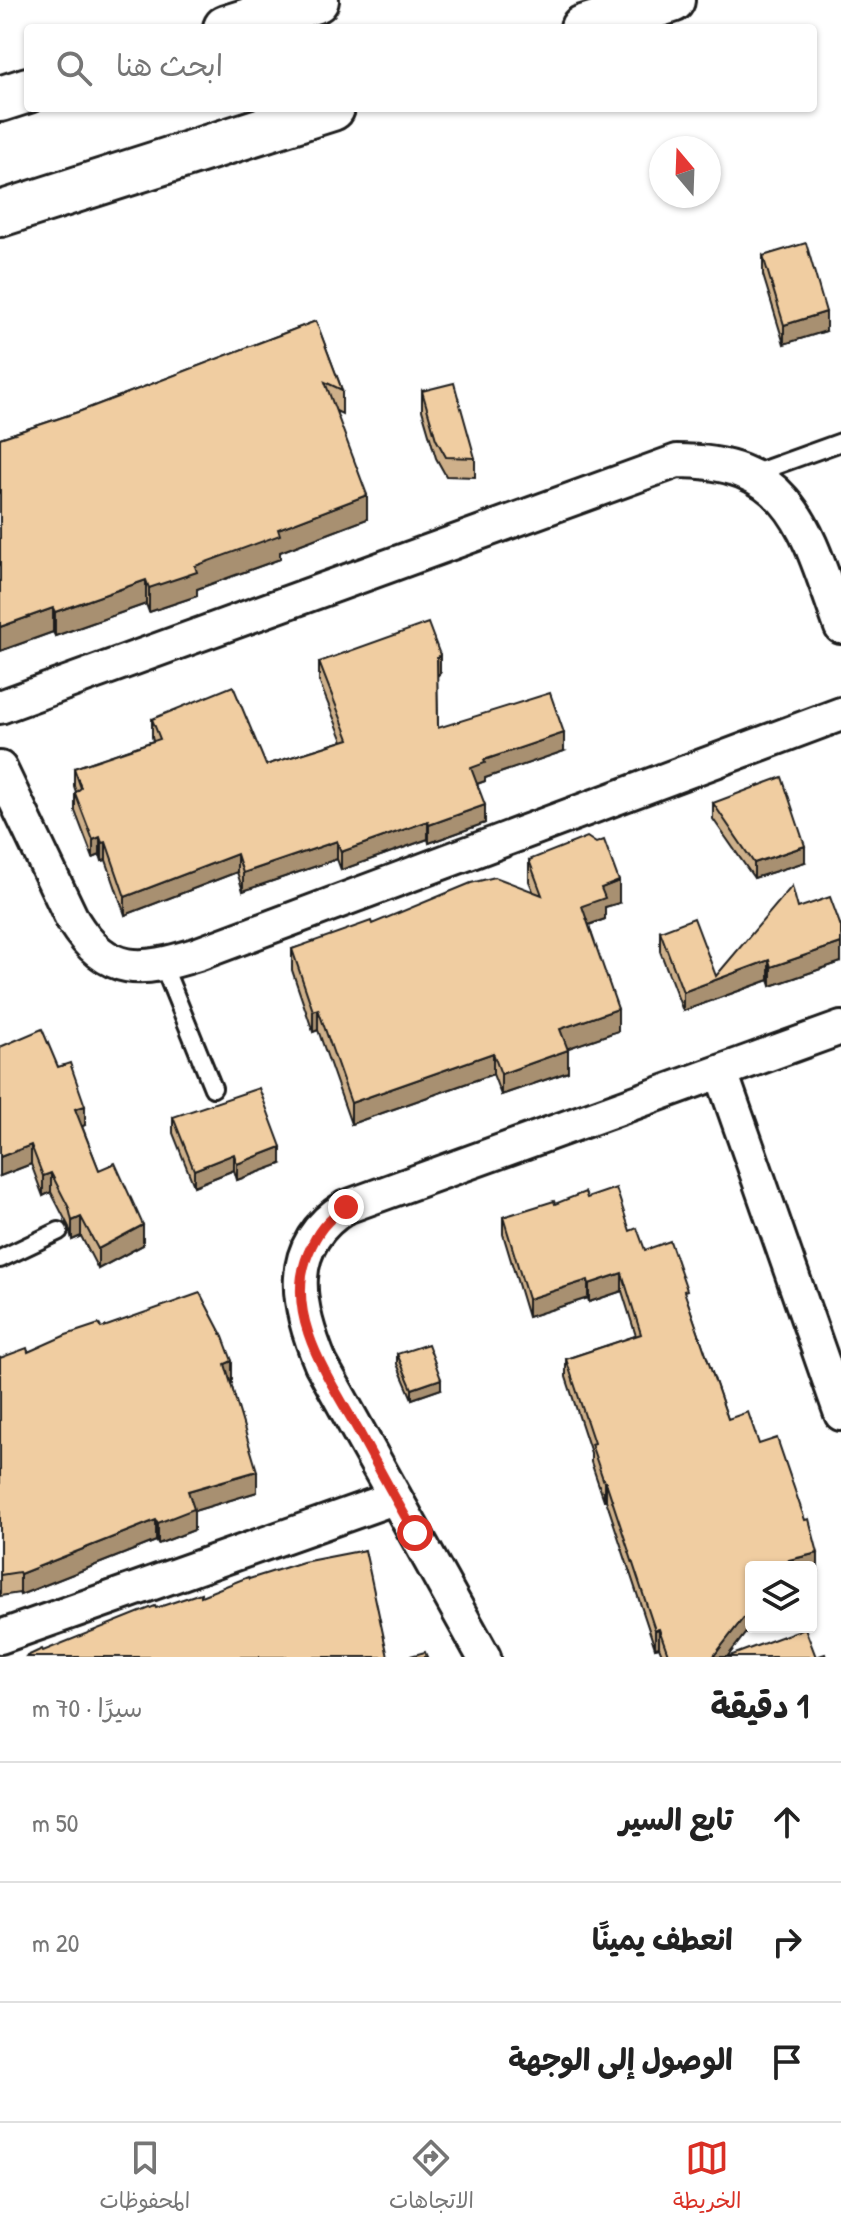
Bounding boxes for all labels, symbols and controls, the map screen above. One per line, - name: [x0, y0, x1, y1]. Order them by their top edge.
- search box: [24, 24, 817, 112]
- text: ابحث هنا: [116, 45, 223, 85]
- icon: search: [52, 46, 96, 90]
- north arrow: [649, 136, 721, 208]
- route end: [328, 1189, 364, 1225]
- route start: [397, 1515, 433, 1551]
- map controls: [745, 1561, 817, 1633]
- button: layers: [745, 1561, 817, 1633]
- text: 1 دقيقة: [710, 1683, 809, 1729]
- text: سيرًا · 70 m: [32, 1690, 143, 1725]
- text: تابع السير: [619, 1799, 733, 1839]
- icon: ahead: [765, 1800, 809, 1844]
- text: 50 m: [32, 1805, 78, 1840]
- text: انعطف يمينًا: [592, 1919, 733, 1959]
- icon: right: [765, 1920, 809, 1964]
- text: 20 m: [32, 1925, 80, 1960]
- text: الوصول إلى الوجهة: [508, 2039, 733, 2079]
- icon: arrive: [765, 2040, 809, 2084]
- tab: المحفوظات: [99, 2136, 190, 2220]
- tab: الاتجاهات: [389, 2136, 474, 2220]
- tab: الخريطة: [673, 2136, 742, 2220]

